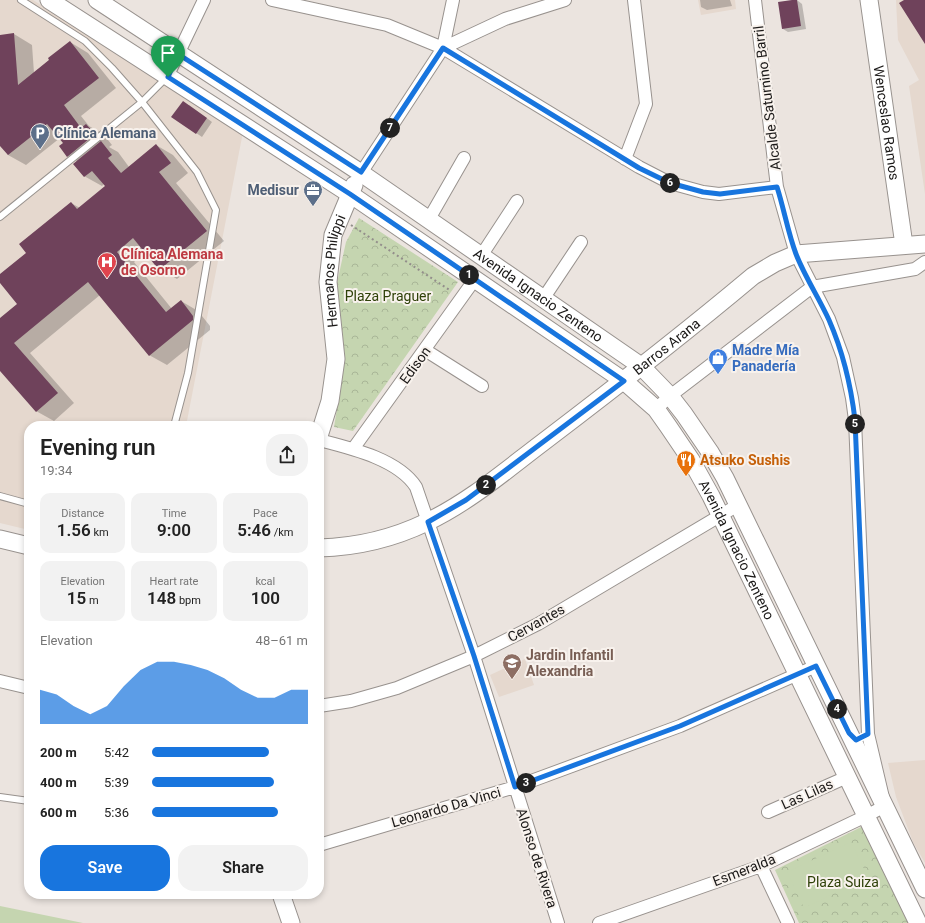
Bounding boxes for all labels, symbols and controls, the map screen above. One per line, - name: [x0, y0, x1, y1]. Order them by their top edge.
- street label: Alcalde Saturnino Barril: [750, 25, 784, 171]
- pin: [151, 36, 185, 77]
- icon: arrive: [157, 42, 179, 64]
- street label: Wenceslao Ramos: [870, 64, 903, 181]
- pin: 7: [380, 118, 400, 138]
- text: 7: [387, 121, 393, 134]
- parking icon: Clínica Alemana: [29, 122, 51, 150]
- place label: Clínica Alemana: [54, 125, 157, 141]
- pin: 6: [660, 173, 680, 193]
- text: 6: [667, 176, 673, 189]
- office icon: Medisur: [302, 179, 324, 207]
- place label: Medisur: [247, 182, 299, 198]
- street label: Hermanos Philippi: [320, 212, 349, 328]
- street label: Avenida Ignacio Zenteno: [471, 245, 606, 345]
- place label: Clínica Alemana de Osorno: [121, 246, 224, 278]
- hospital icon: Clínica Alemana de Osorno: [96, 251, 118, 279]
- pin: 1: [459, 265, 479, 285]
- text: 1: [466, 268, 472, 281]
- park label: Plaza Praguer: [345, 288, 432, 304]
- street label: Barros Arana: [630, 315, 703, 378]
- place label: Madre Mía Panadería: [732, 342, 800, 374]
- street label: Edison: [396, 343, 434, 387]
- shop icon: Madre Mía Panadería: [707, 347, 729, 375]
- pin: 5: [845, 414, 865, 434]
- text: 5: [852, 417, 858, 430]
- button: share: [266, 434, 308, 476]
- text: Evening run: [40, 435, 156, 460]
- restaurant icon: Atsuko Sushis: [675, 449, 697, 477]
- place label: Atsuko Sushis: [700, 452, 790, 468]
- text: 19:34: [40, 463, 72, 478]
- pin: 2: [476, 475, 496, 495]
- street label: Avenida Ignacio Zenteno: [696, 477, 778, 622]
- text: 2: [483, 478, 489, 491]
- text: Distance: [61, 507, 104, 520]
- text: Time: [162, 507, 186, 520]
- text: Pace: [253, 507, 278, 520]
- text: 1.56: [57, 520, 91, 540]
- text: 9:00: [157, 520, 191, 540]
- text: 5:46: [237, 520, 271, 540]
- text: km: [91, 526, 109, 539]
- text: /km: [271, 526, 293, 539]
- text: Elevation: [60, 575, 105, 588]
- text: Heart rate: [150, 575, 198, 588]
- text: kcal: [255, 575, 275, 588]
- text: 15: [67, 588, 86, 608]
- text: 148: [147, 588, 176, 608]
- text: 100: [251, 588, 280, 608]
- text: m: [86, 594, 99, 607]
- text: bpm: [176, 594, 201, 607]
- street label: Cervantes: [505, 601, 567, 645]
- text: Elevation: [40, 633, 93, 648]
- text: 48–61 m: [256, 633, 308, 648]
- place label: Jardin Infantil Alexandria: [526, 647, 614, 679]
- school or university icon: Jardin Infantil Alexandria: [501, 652, 523, 680]
- pin: 4: [827, 699, 847, 719]
- text: 4: [834, 702, 840, 715]
- text: 200 m: [40, 745, 77, 760]
- text: 5:42: [104, 745, 129, 760]
- pin: 3: [516, 773, 536, 793]
- text: 400 m: [40, 775, 77, 790]
- text: 5:39: [104, 775, 129, 790]
- street label: Las Lilas: [779, 775, 835, 813]
- text: 3: [523, 776, 529, 789]
- street label: Leonardo Da Vinci: [389, 784, 503, 830]
- text: 600 m: [40, 805, 77, 820]
- text: 5:36: [104, 805, 129, 820]
- street label: Alonso de Rivera: [513, 806, 561, 910]
- button: Save: [40, 845, 170, 891]
- button: Share: [178, 845, 308, 891]
- street label: Esmeralda: [710, 851, 778, 889]
- park label: Plaza Suiza: [807, 874, 879, 890]

